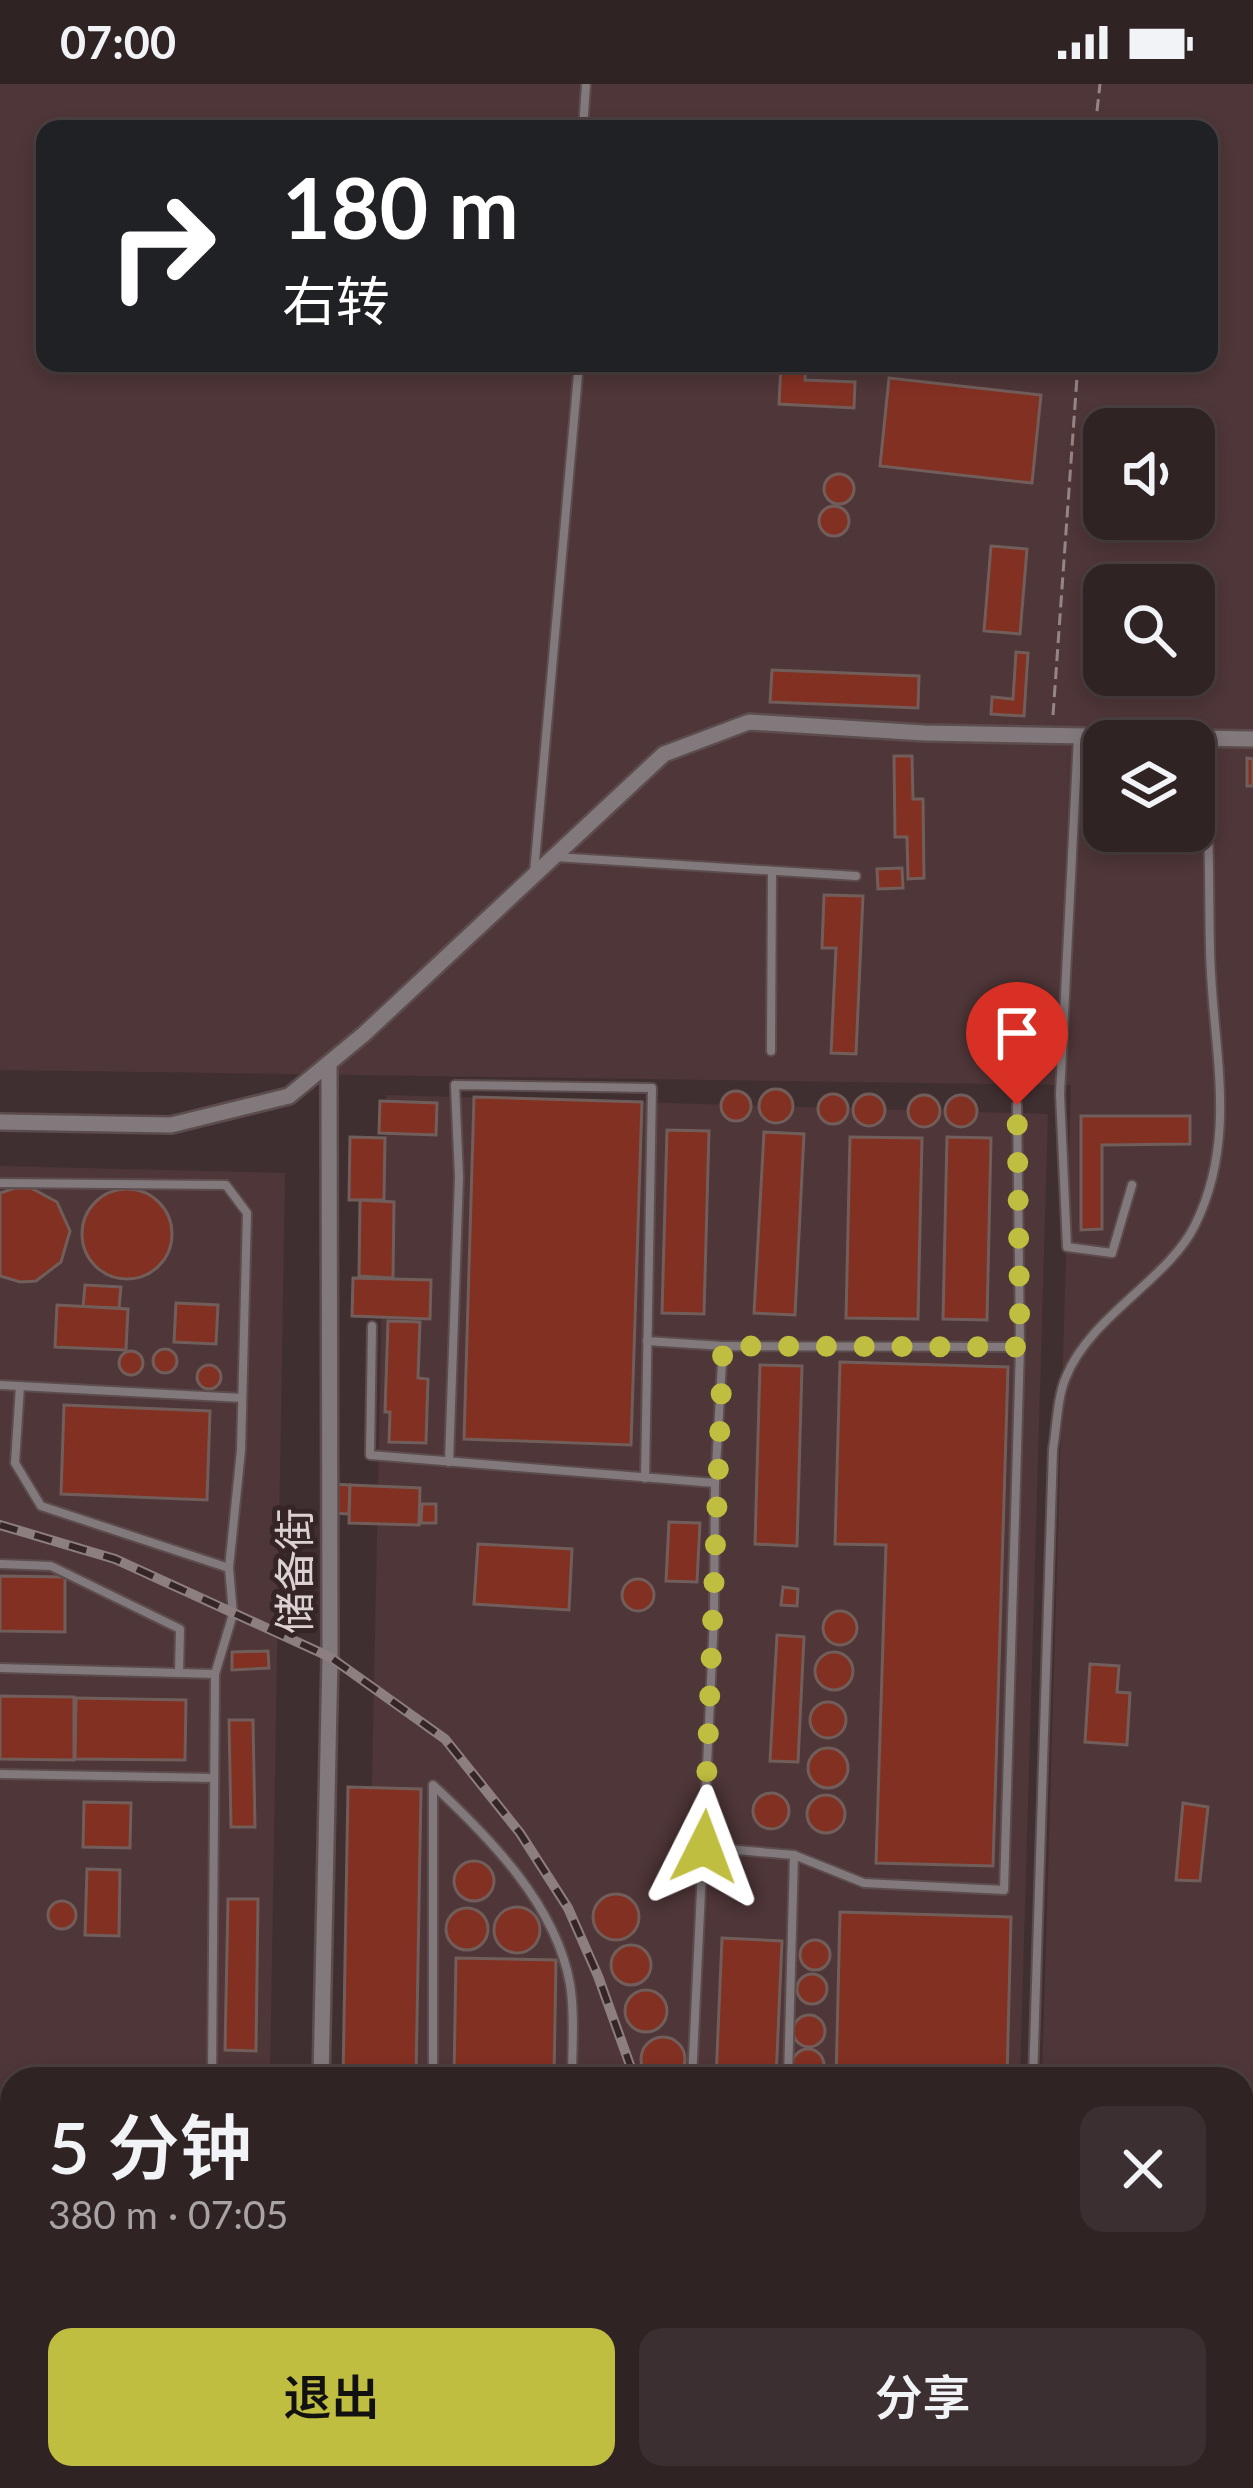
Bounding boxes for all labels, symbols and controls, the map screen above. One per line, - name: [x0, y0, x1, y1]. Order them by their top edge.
- text: 07:00: [60, 15, 176, 69]
- text: 180 m: [282, 156, 519, 257]
- icon: right: [84, 168, 240, 324]
- text: 右转: [282, 268, 390, 333]
- map controls: [1083, 408, 1215, 852]
- button: sound: [1083, 408, 1215, 540]
- button: search: [1083, 564, 1215, 696]
- button: layers: [1083, 720, 1215, 852]
- pin: [966, 982, 1068, 1105]
- icon: arrive: [984, 1000, 1050, 1066]
- street label: 储备街: [269, 1508, 319, 1634]
- position arrow: [641, 1784, 767, 1910]
- text: 5 分钟: [48, 2103, 252, 2189]
- button: close: [1080, 2106, 1206, 2232]
- text: 380 m · 07:05: [48, 2191, 288, 2237]
- button: 退出: [48, 2328, 615, 2466]
- button: 分享: [639, 2328, 1206, 2466]

